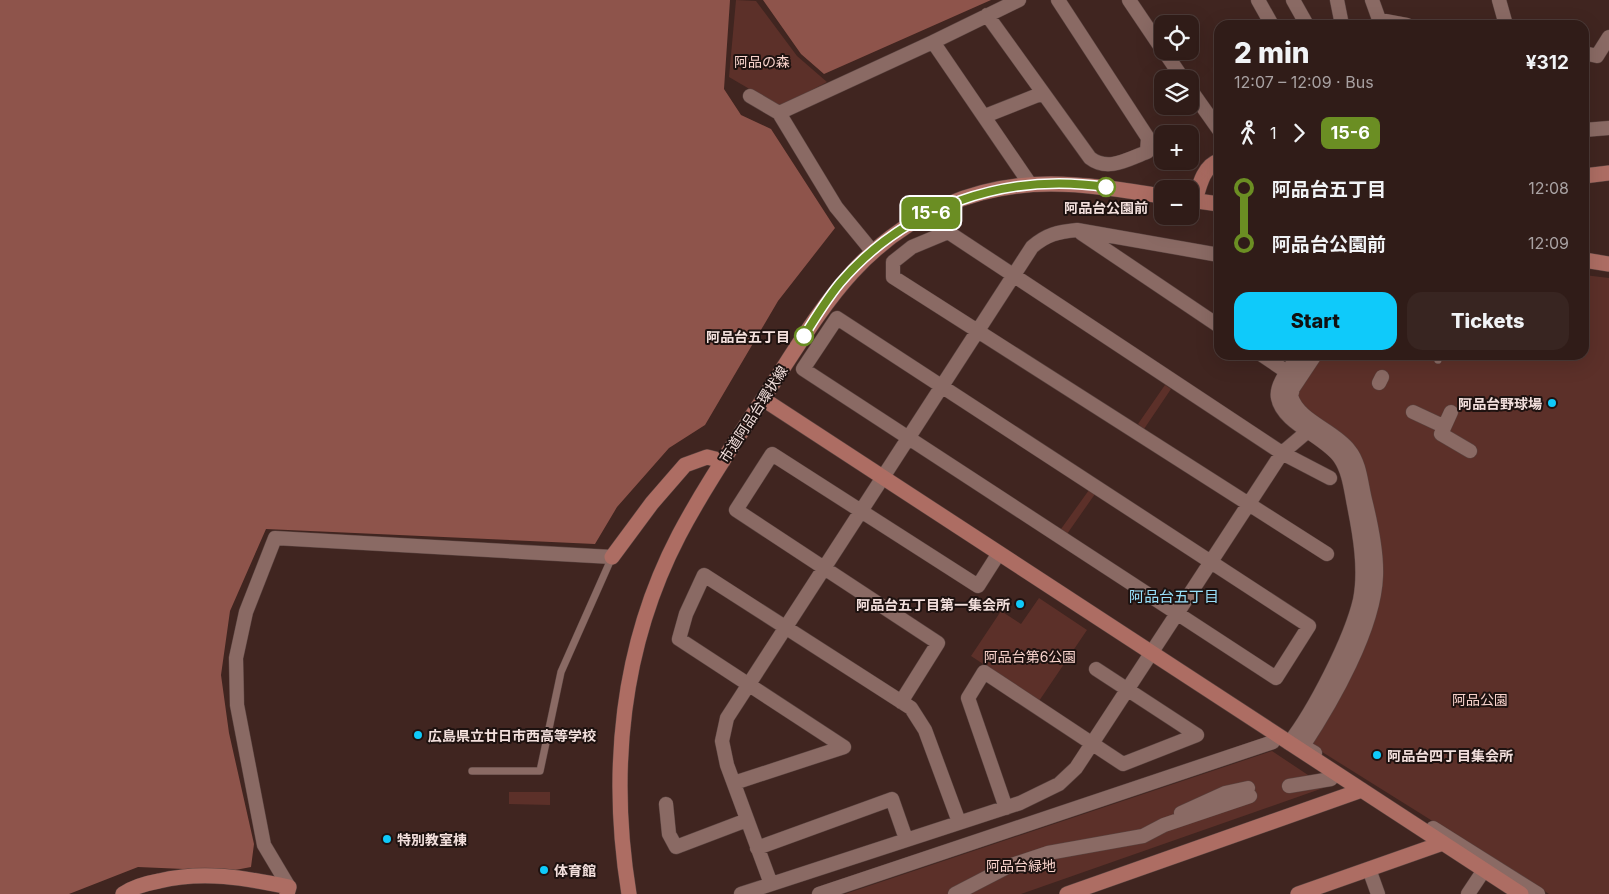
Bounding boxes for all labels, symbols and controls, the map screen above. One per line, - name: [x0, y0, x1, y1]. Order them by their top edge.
- map controls: [1154, 15, 1199, 225]
- button: locate: [1154, 15, 1199, 60]
- text: 2 min: [1234, 36, 1310, 70]
- text: ¥312: [1526, 51, 1569, 74]
- park label: 阿品の森: [734, 53, 790, 70]
- button: layers: [1154, 70, 1199, 115]
- text: 12:07 – 12:09 · Bus: [1234, 72, 1374, 92]
- icon: walk: [1234, 119, 1262, 147]
- icon: forward: [1285, 119, 1313, 147]
- text: 15-6: [1331, 122, 1370, 143]
- text: 1: [1270, 123, 1277, 143]
- button: +: [1154, 125, 1199, 170]
- marker: 阿品台公園前: [1096, 177, 1116, 197]
- text: 阿品台五丁目: [1272, 178, 1386, 201]
- text: 12:08: [1528, 178, 1569, 198]
- button: −: [1154, 180, 1199, 225]
- line badge: 15-6: [896, 197, 966, 229]
- place label: 阿品台公園前: [1064, 199, 1148, 216]
- text: 15-6: [911, 202, 951, 223]
- text: 阿品台公園前: [1272, 233, 1386, 256]
- text: 12:09: [1528, 233, 1569, 253]
- button: Start: [1234, 292, 1397, 350]
- button: Tickets: [1407, 292, 1569, 350]
- marker: 阿品台五丁目: [794, 326, 814, 346]
- place label: 阿品台五丁目: [706, 328, 790, 345]
- street label: 市道阿品台環状線: [715, 362, 791, 466]
- place label: 阿品台野球場: [1458, 395, 1542, 412]
- marker: 阿品台野球場: [1546, 397, 1558, 409]
- district label: 阿品台五丁目: [1129, 587, 1219, 606]
- place label: 阿品台五丁目第一集会所: [856, 596, 1010, 613]
- marker: 阿品台五丁目第一集会所: [1014, 598, 1026, 610]
- park label: 阿品台第6公園: [984, 648, 1076, 665]
- park label: 阿品公園: [1452, 691, 1508, 708]
- place label: 広島県立廿日市西高等学校: [428, 727, 596, 744]
- marker: 広島県立廿日市西高等学校: [412, 729, 424, 741]
- place label: 阿品台四丁目集会所: [1387, 747, 1513, 764]
- marker: 阿品台四丁目集会所: [1371, 749, 1383, 761]
- place label: 特別教室棟: [397, 831, 467, 848]
- marker: 特別教室棟: [381, 833, 393, 845]
- park label: 阿品台緑地: [986, 857, 1056, 874]
- place label: 体育館: [554, 862, 596, 879]
- marker: 体育館: [538, 864, 550, 876]

